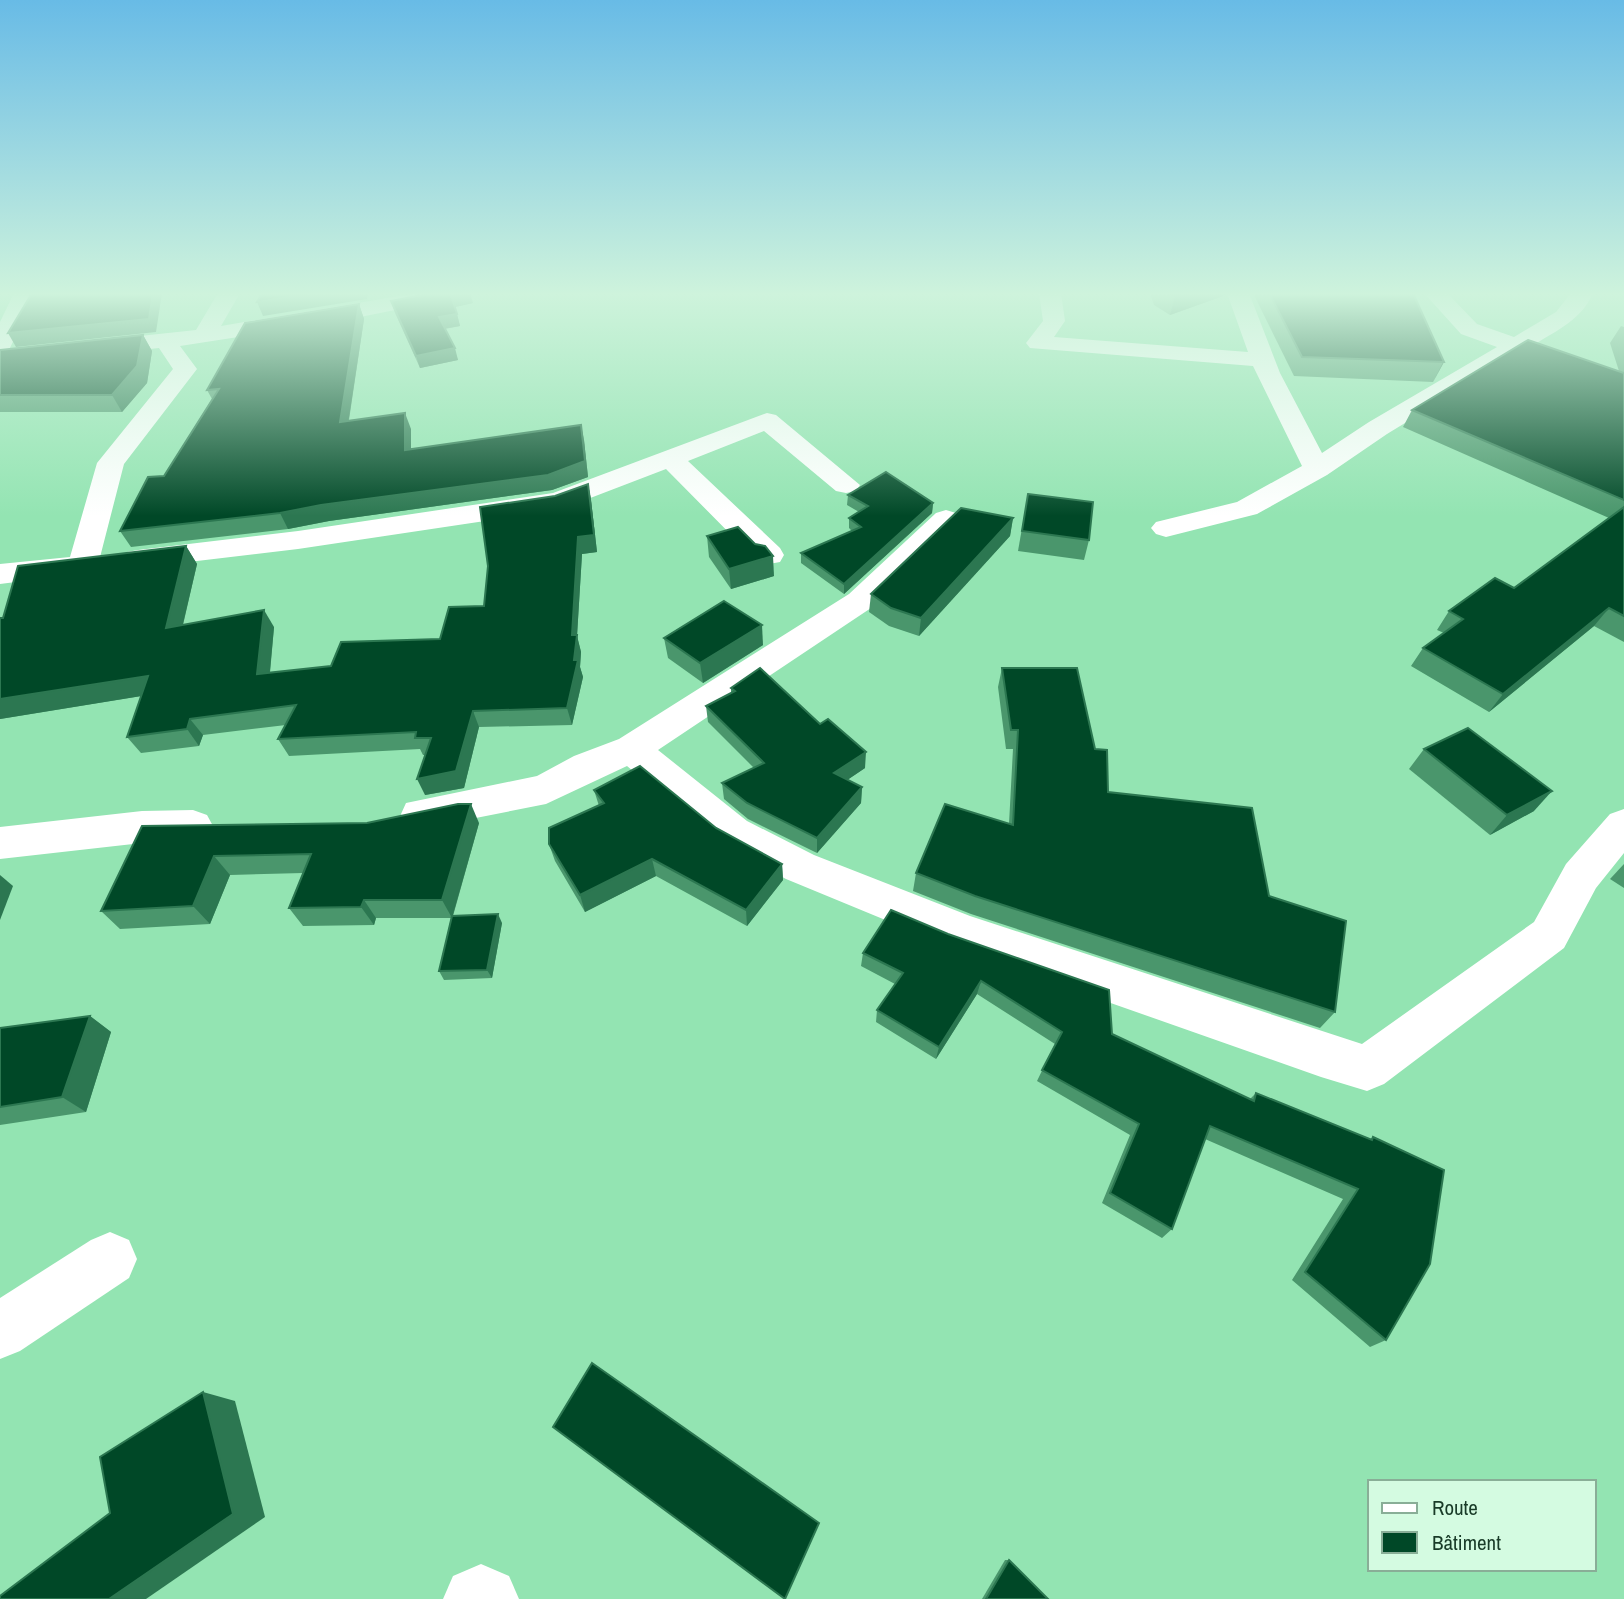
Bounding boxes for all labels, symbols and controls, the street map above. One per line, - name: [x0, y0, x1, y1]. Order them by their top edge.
- legend: [1368, 1480, 1596, 1571]
- text: Route: [1432, 1493, 1478, 1522]
- text: Bâtiment: [1432, 1528, 1501, 1557]

